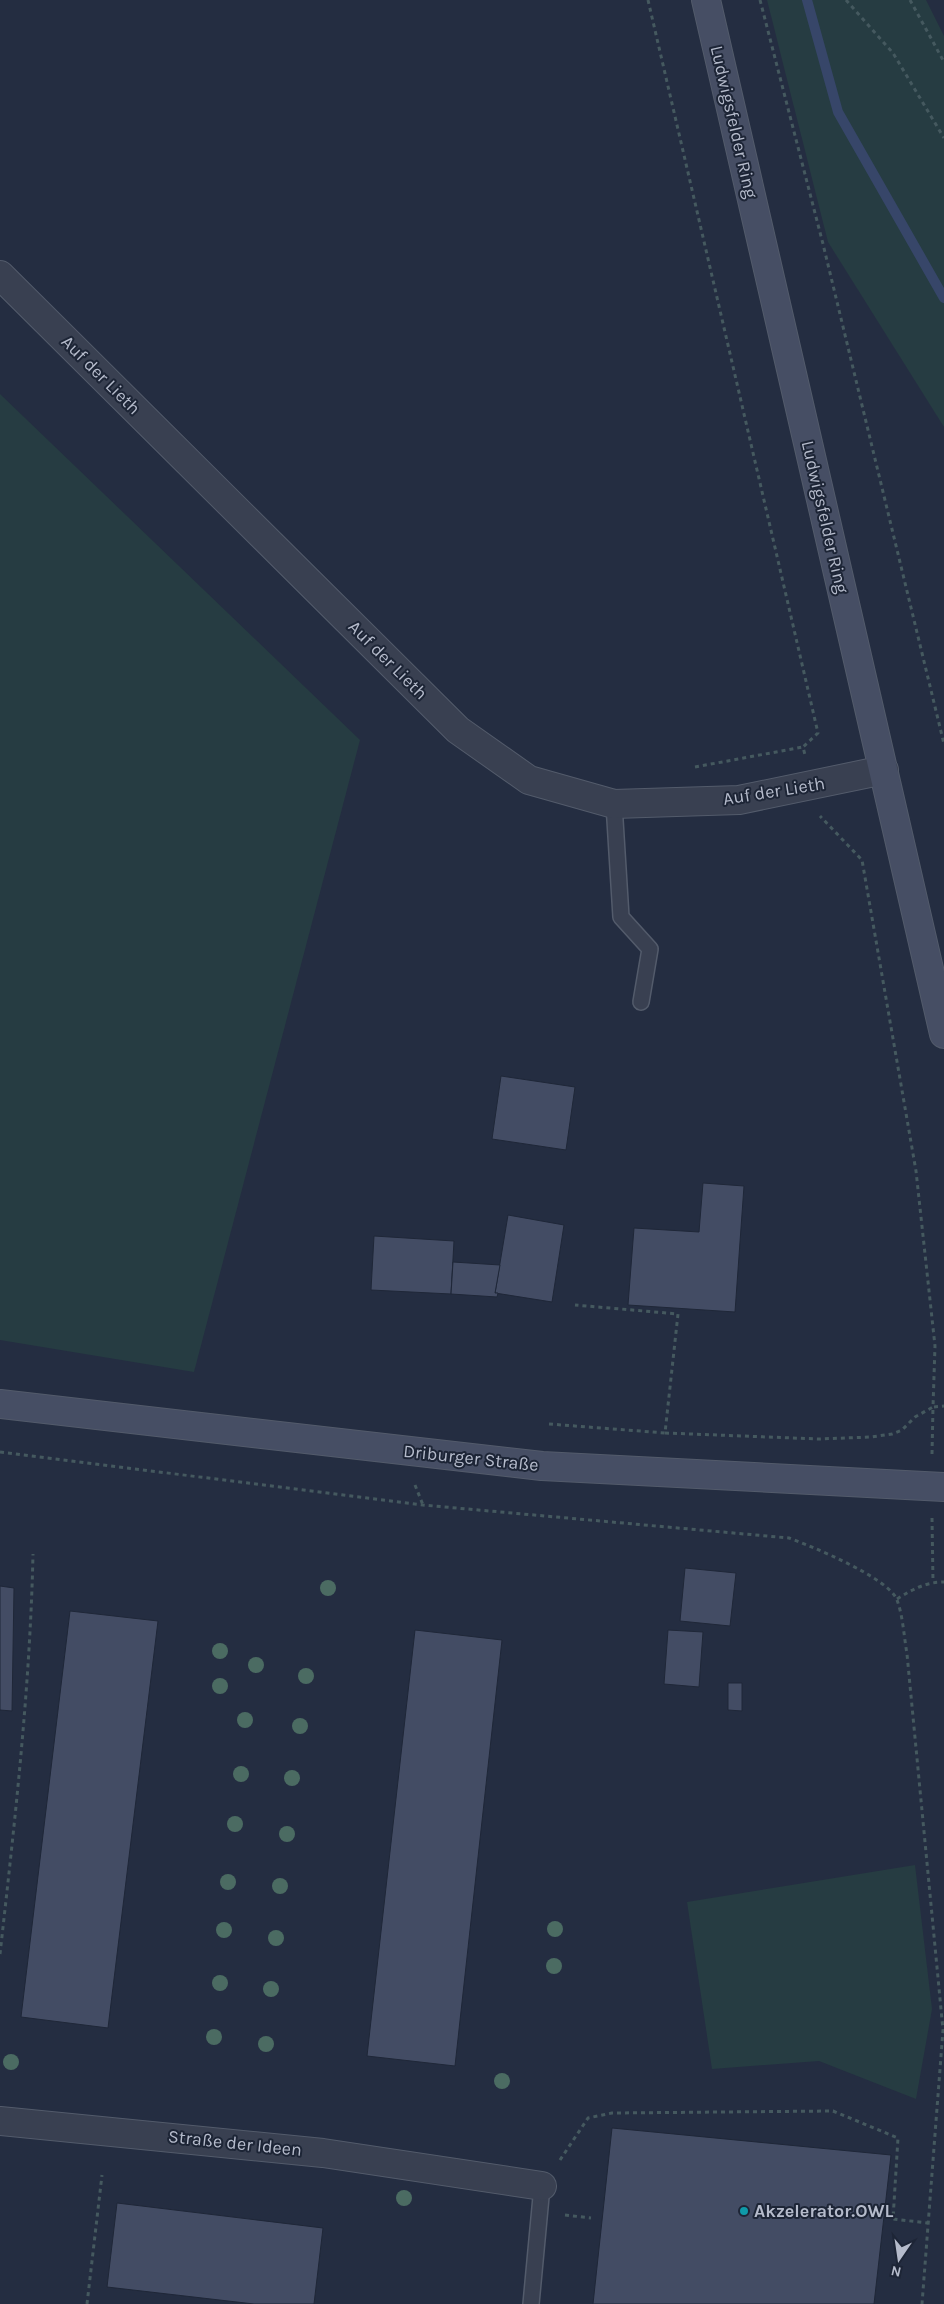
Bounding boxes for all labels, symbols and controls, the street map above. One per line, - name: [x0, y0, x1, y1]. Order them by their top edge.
- street label: Ludwigsfelder Ring: [706, 43, 762, 201]
- street label: Auf der Lieth: [57, 331, 145, 419]
- street label: Ludwigsfelder Ring: [797, 438, 853, 596]
- street label: Auf der Lieth: [344, 616, 432, 704]
- street label: Auf der Lieth: [721, 772, 827, 810]
- street label: Driburger Straße: [402, 1440, 540, 1476]
- street label: Straße der Ideen: [167, 2125, 303, 2161]
- place label: Akzelerator.OWL: [754, 2200, 894, 2222]
- marker: Akzelerator.OWL: [738, 2205, 750, 2217]
- north arrow: [874, 2234, 924, 2284]
- text: N: [889, 2262, 903, 2281]

